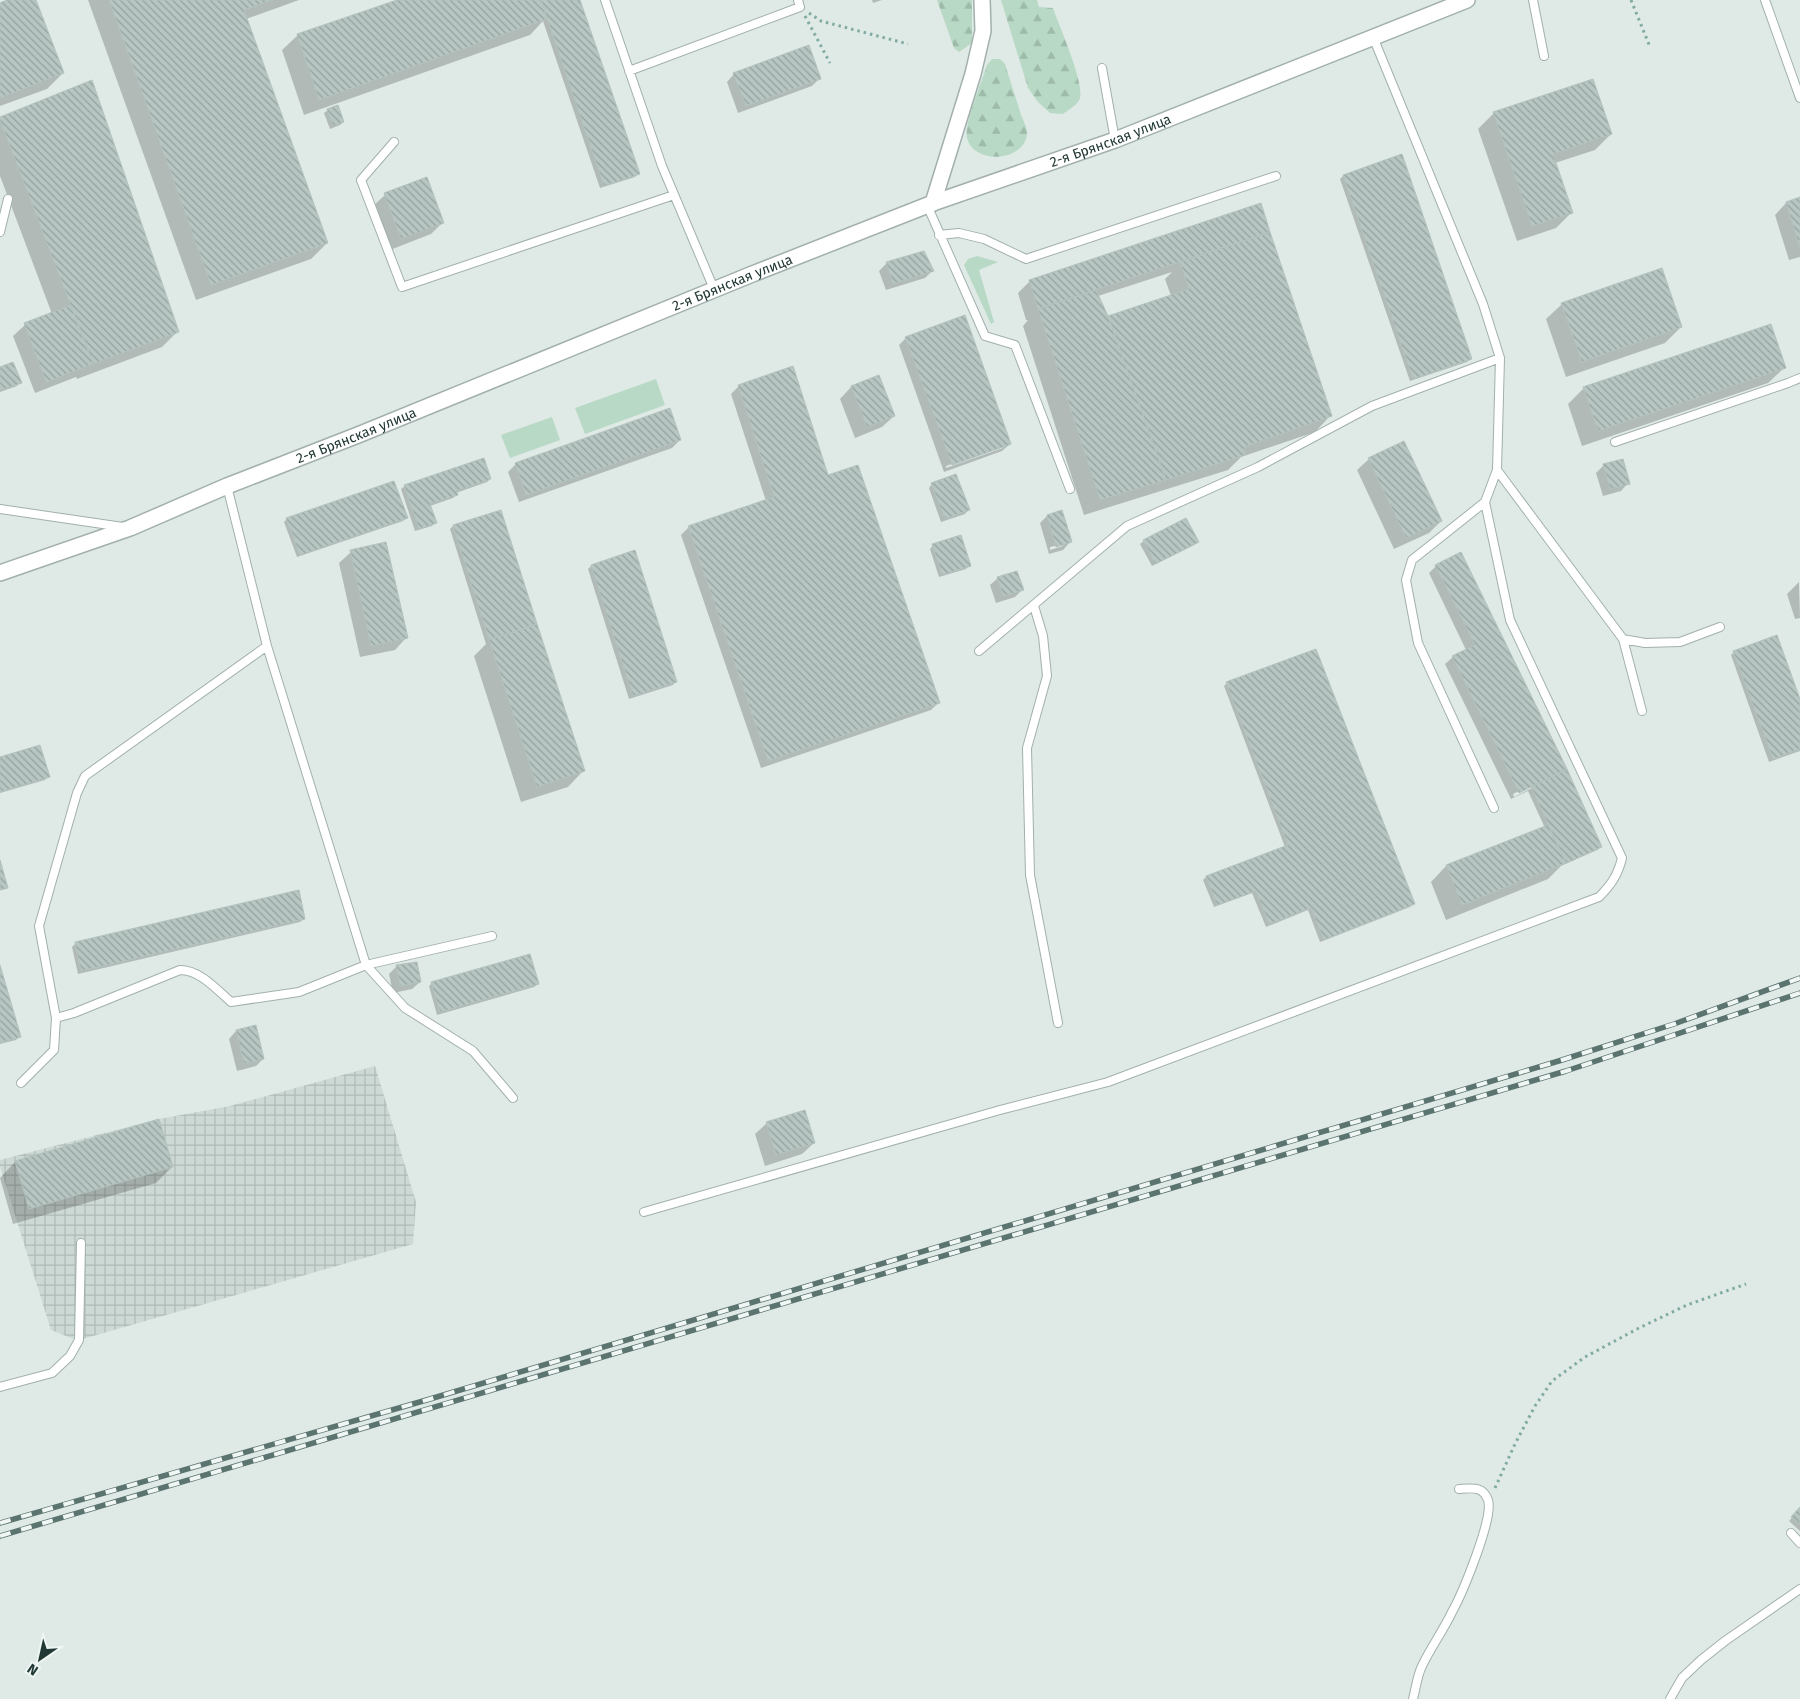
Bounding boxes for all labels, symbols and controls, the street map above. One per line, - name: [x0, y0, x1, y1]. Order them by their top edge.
- street label: 2-я Брянская улица: [1048, 111, 1174, 171]
- street label: 2-я Брянская улица: [670, 251, 795, 315]
- street label: 2-я Брянская улица: [294, 404, 419, 467]
- north arrow: [15, 1634, 65, 1684]
- text: N: [24, 1660, 42, 1679]

